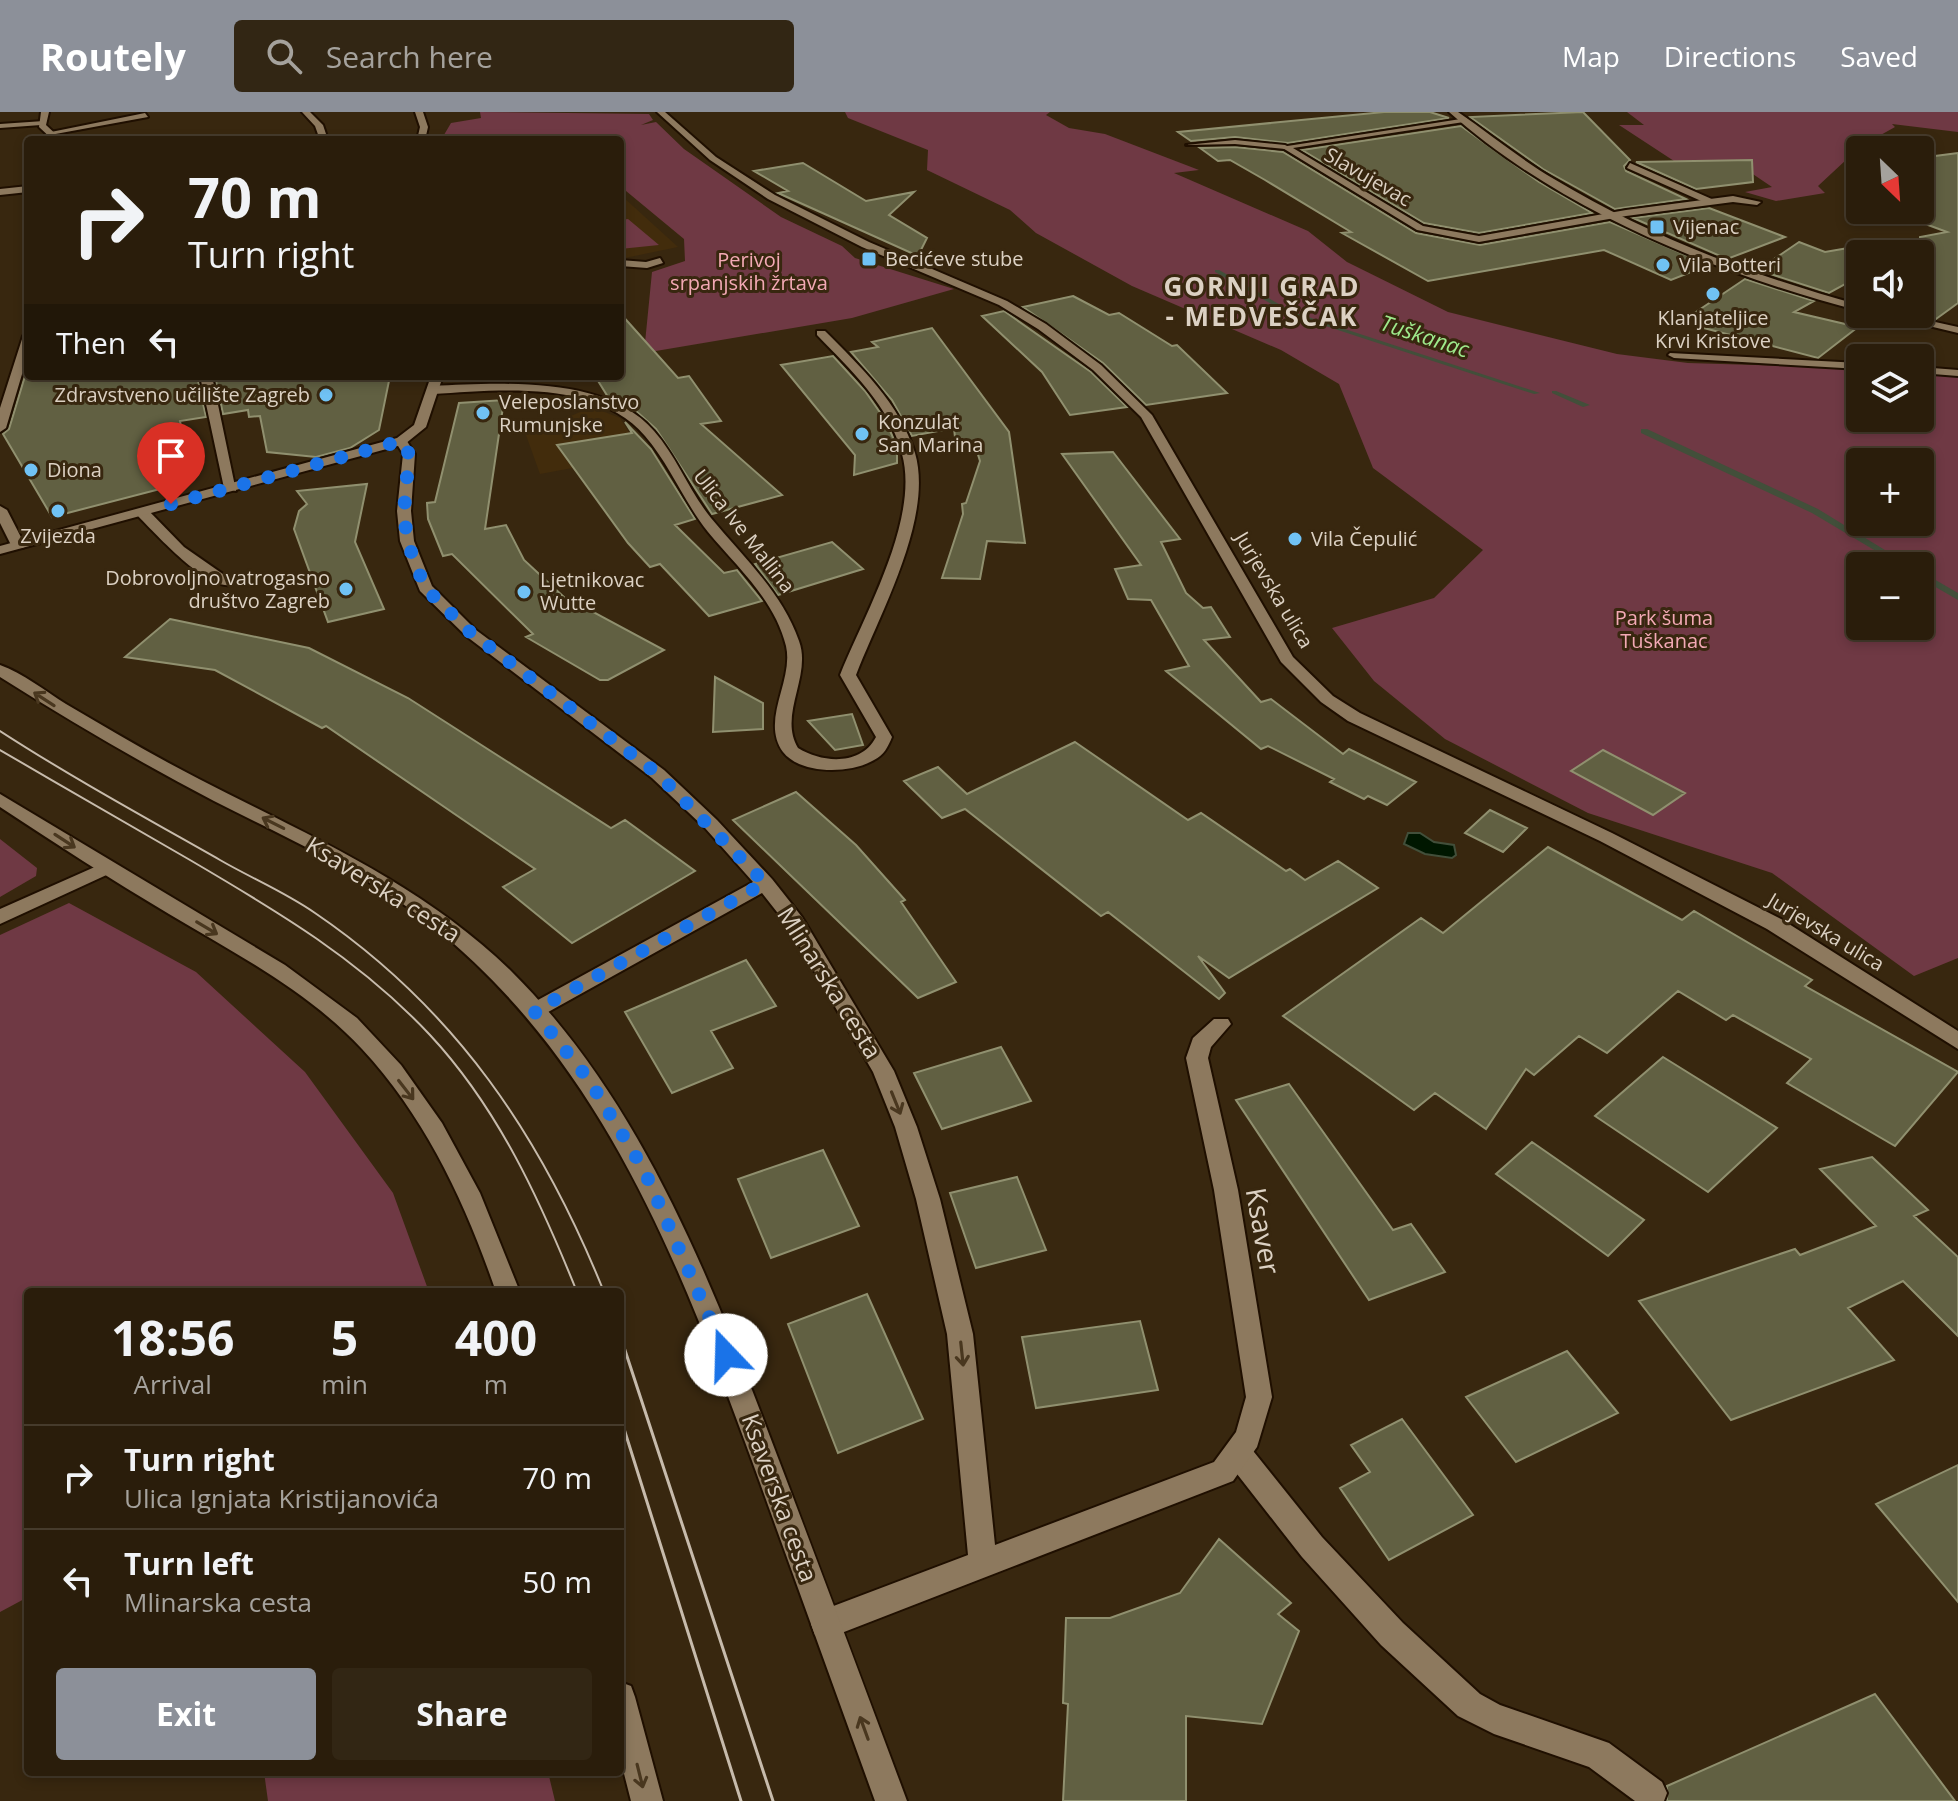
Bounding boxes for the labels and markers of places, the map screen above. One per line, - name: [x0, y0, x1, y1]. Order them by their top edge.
- place label: Vijenac: [1673, 213, 1739, 240]
- marker: Vijenac: [1648, 218, 1666, 236]
- place label: Becićeve stube: [885, 245, 1023, 272]
- marker: Becićeve stube: [860, 250, 878, 268]
- place label: Vila Botteri: [1679, 251, 1781, 278]
- marker: Vila Botteri: [1654, 256, 1672, 274]
- marker: Klanjateljice Krvi Kristove: [1704, 285, 1722, 303]
- place label: Klanjateljice Krvi Kristove: [1655, 304, 1771, 354]
- place label: Zdravstveno učilište Zagreb: [55, 381, 310, 408]
- marker: Zdravstveno učilište Zagreb: [317, 386, 335, 404]
- place label: Veleposlanstvo Rumunjske: [499, 388, 639, 438]
- marker: Veleposlanstvo Rumunjske: [474, 404, 492, 422]
- place label: Konzulat San Marina: [878, 408, 983, 458]
- pin: [137, 422, 205, 504]
- marker: Konzulat San Marina: [853, 425, 871, 443]
- place label: Diona: [47, 456, 102, 483]
- marker: Diona: [22, 461, 40, 479]
- marker: Zvijezda: [49, 502, 67, 520]
- place label: Zvijezda: [20, 522, 96, 549]
- place label: Vila Čepulić: [1311, 525, 1417, 552]
- marker: Vila Čepulić: [1286, 530, 1304, 548]
- place label: Dobrovoljno vatrogasno društvo Zagreb: [105, 564, 330, 614]
- place label: Ljetnikovac Wutte: [540, 566, 644, 616]
- marker: Dobrovoljno vatrogasno društvo Zagreb: [337, 580, 355, 598]
- marker: Ljetnikovac Wutte: [515, 583, 533, 601]

